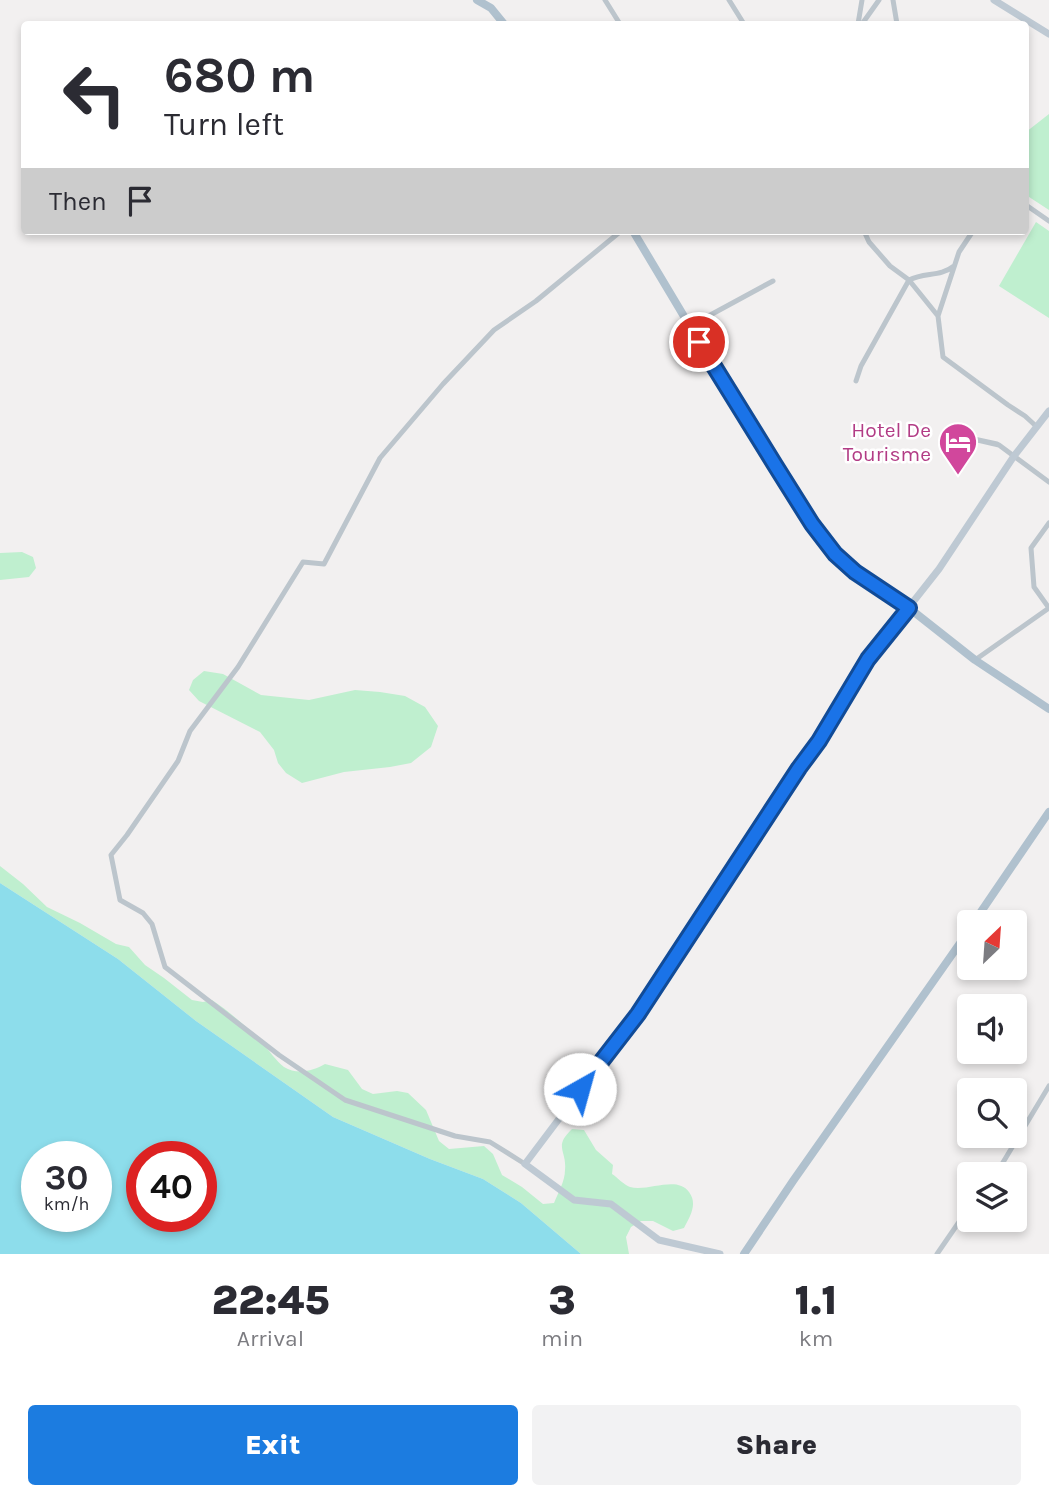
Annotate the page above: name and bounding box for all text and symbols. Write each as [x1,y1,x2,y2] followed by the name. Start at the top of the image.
[164,47,315,104] text: 680 m
[49,49,140,140] icon: left
[164,106,284,143] text: Turn left
[121,182,159,220] icon: arrive
[49,186,107,217] text: Then
[669,312,729,372] pin
[680,323,718,361] icon: arrive
[843,418,931,466] place label: Hotel De Tourisme
[937,421,979,476] hotel icon: Hotel De Tourisme
[957,910,1027,980] north arrow
[957,910,1027,1232] map controls
[957,994,1027,1064] button: sound
[543,1052,617,1126] position arrow
[957,1078,1027,1148] button: search
[126,1141,217,1232] speed limit sign: 40
[45,1157,88,1198] text: 30
[957,1162,1027,1232] button: layers
[44,1193,89,1215] text: km/h
[211,1275,329,1325] text: 22:45
[548,1275,576,1325] text: 3
[795,1275,838,1325] text: 1.1
[237,1325,304,1352] text: Arrival
[541,1325,583,1352] text: min
[799,1325,833,1352] text: km
[28,1405,518,1485] button: Exit
[532,1405,1021,1485] button: Share

